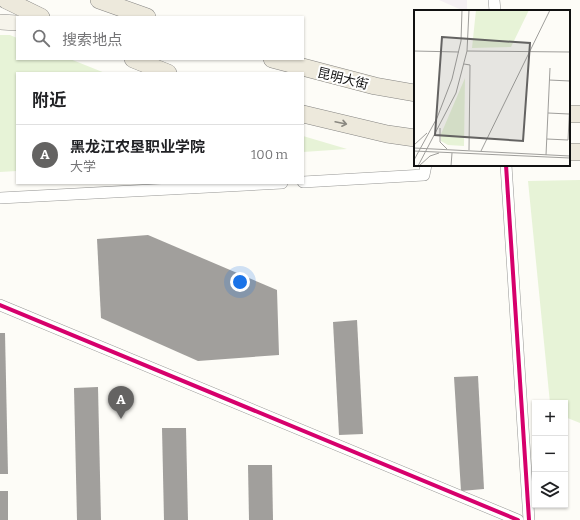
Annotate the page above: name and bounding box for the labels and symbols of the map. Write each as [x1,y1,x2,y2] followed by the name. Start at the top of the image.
[414,10,570,166] inset map
[316,65,370,92] street label: 昆明大街
[334,120,347,128] one-way arrow
[230,272,250,292] your location
[108,386,134,419] pin: A

